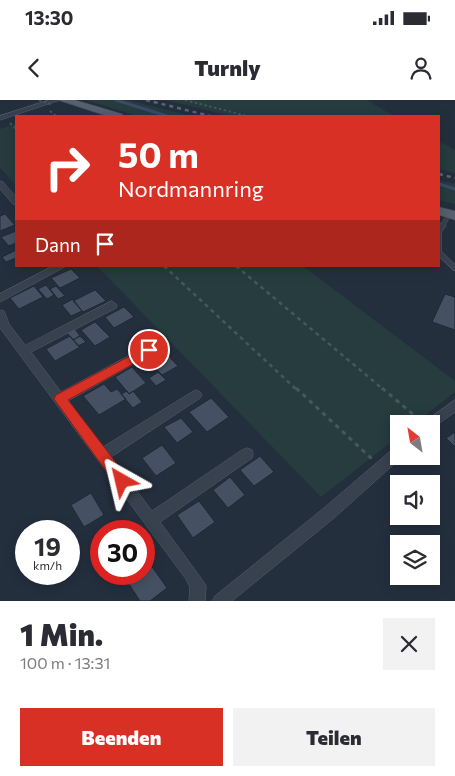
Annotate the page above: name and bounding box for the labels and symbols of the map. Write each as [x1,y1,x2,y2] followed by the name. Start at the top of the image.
[128,329,170,371] pin
[390,415,440,465] north arrow
[95,454,147,506] position arrow
[90,520,155,585] speed limit sign: 30

